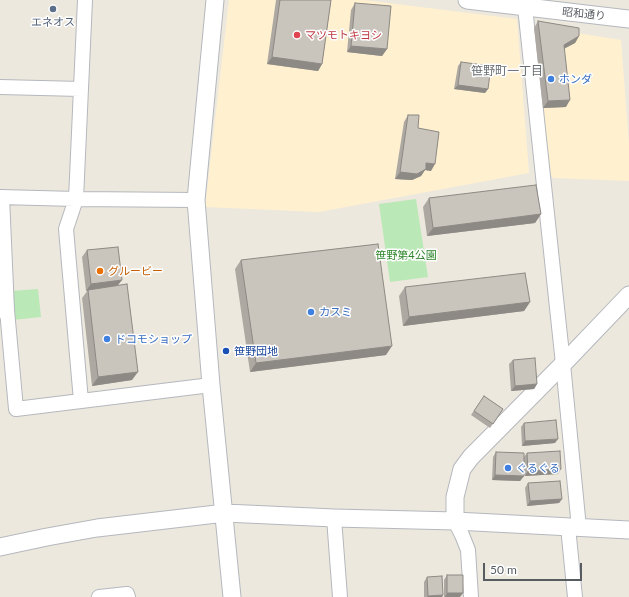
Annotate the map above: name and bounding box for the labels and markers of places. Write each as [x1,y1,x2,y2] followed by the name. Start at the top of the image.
[48,4,58,14] marker: エネオス
[31,15,75,29] place label: エネオス
[305,28,382,42] place label: マツモトキヨシ
[292,30,302,40] marker: マツモトキヨシ
[559,72,592,86] place label: ホンダ
[546,74,556,84] marker: ホンダ
[108,264,163,278] place label: グルービー
[95,266,105,276] marker: グルービー
[319,305,352,319] place label: カスミ
[306,307,316,317] marker: カスミ
[115,332,192,346] place label: ドコモショップ
[102,334,112,344] marker: ドコモショップ
[234,344,278,358] place label: 笹野団地
[221,346,231,356] marker: 笹野団地
[516,461,560,475] place label: ぐるぐる
[503,463,513,473] marker: ぐるぐる

